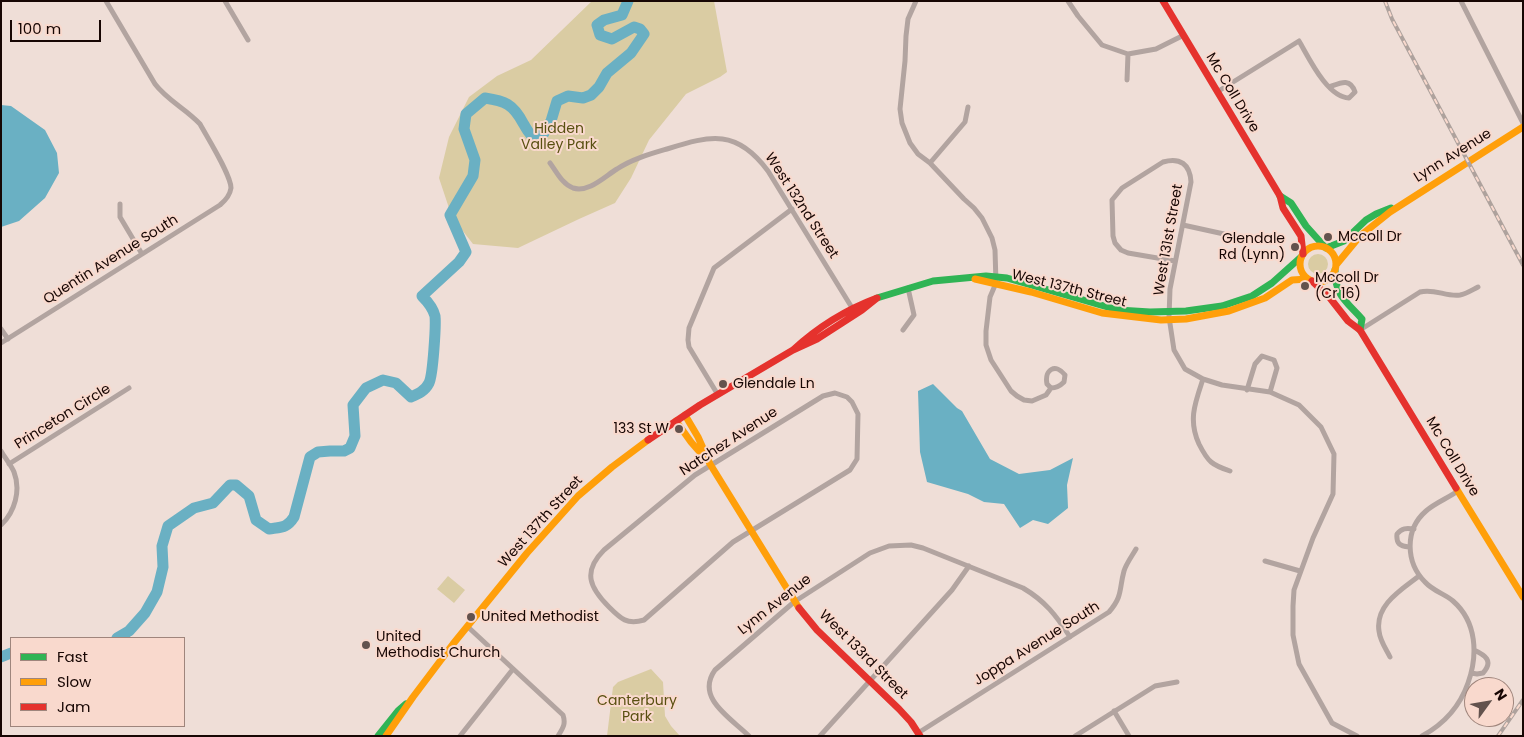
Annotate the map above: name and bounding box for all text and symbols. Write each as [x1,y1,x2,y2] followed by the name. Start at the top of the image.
[12,10,104,42] scale bar
[18,18,61,39] text: 100 m
[1202,50,1262,136] street label: Mc Coll Drive
[521,121,597,154] park label: Hidden Valley Park
[1411,126,1495,186] street label: Lynn Avenue
[761,150,841,262] street label: West 132nd Street
[1151,183,1187,297] street label: West 131st Street
[41,212,181,308] street label: Quentin Avenue South
[1338,229,1402,245] place label: Mccoll Dr
[1219,231,1285,264] place label: Glendale Rd (Lynn)
[1322,231,1334,243] marker: Mccoll Dr
[1289,241,1301,253] marker: Glendale Rd (Lynn)
[1010,267,1128,311] street label: West 137th Street
[1315,270,1379,302] place label: Mccoll Dr (Cr 16)
[1299,280,1311,292] marker: Mccoll Dr (Cr 16)
[733,376,815,392] place label: Glendale Ln
[717,378,729,390] marker: Glendale Ln
[12,381,114,453] street label: Princeton Circle
[677,404,781,480] street label: Natchez Avenue
[1422,414,1482,500] street label: Mc Coll Drive
[614,421,669,437] place label: 133 St W
[673,423,685,435] marker: 133 St W
[495,473,587,571] street label: West 137th Street
[735,571,815,639] street label: Lynn Avenue
[971,598,1103,690] street label: Joppa Avenue South
[815,607,911,703] street label: West 133rd Street
[481,609,599,625] place label: United Methodist
[465,611,477,623] marker: United Methodist
[376,629,500,662] place label: United Methodist Church
[10,637,185,727] legend
[360,639,372,651] marker: United Methodist Church
[57,646,88,667] text: Fast
[57,671,91,692] text: Slow
[1464,677,1514,727] north arrow
[1490,685,1512,704] text: N
[597,693,677,726] park label: Canterbury Park
[57,696,91,717] text: Jam

